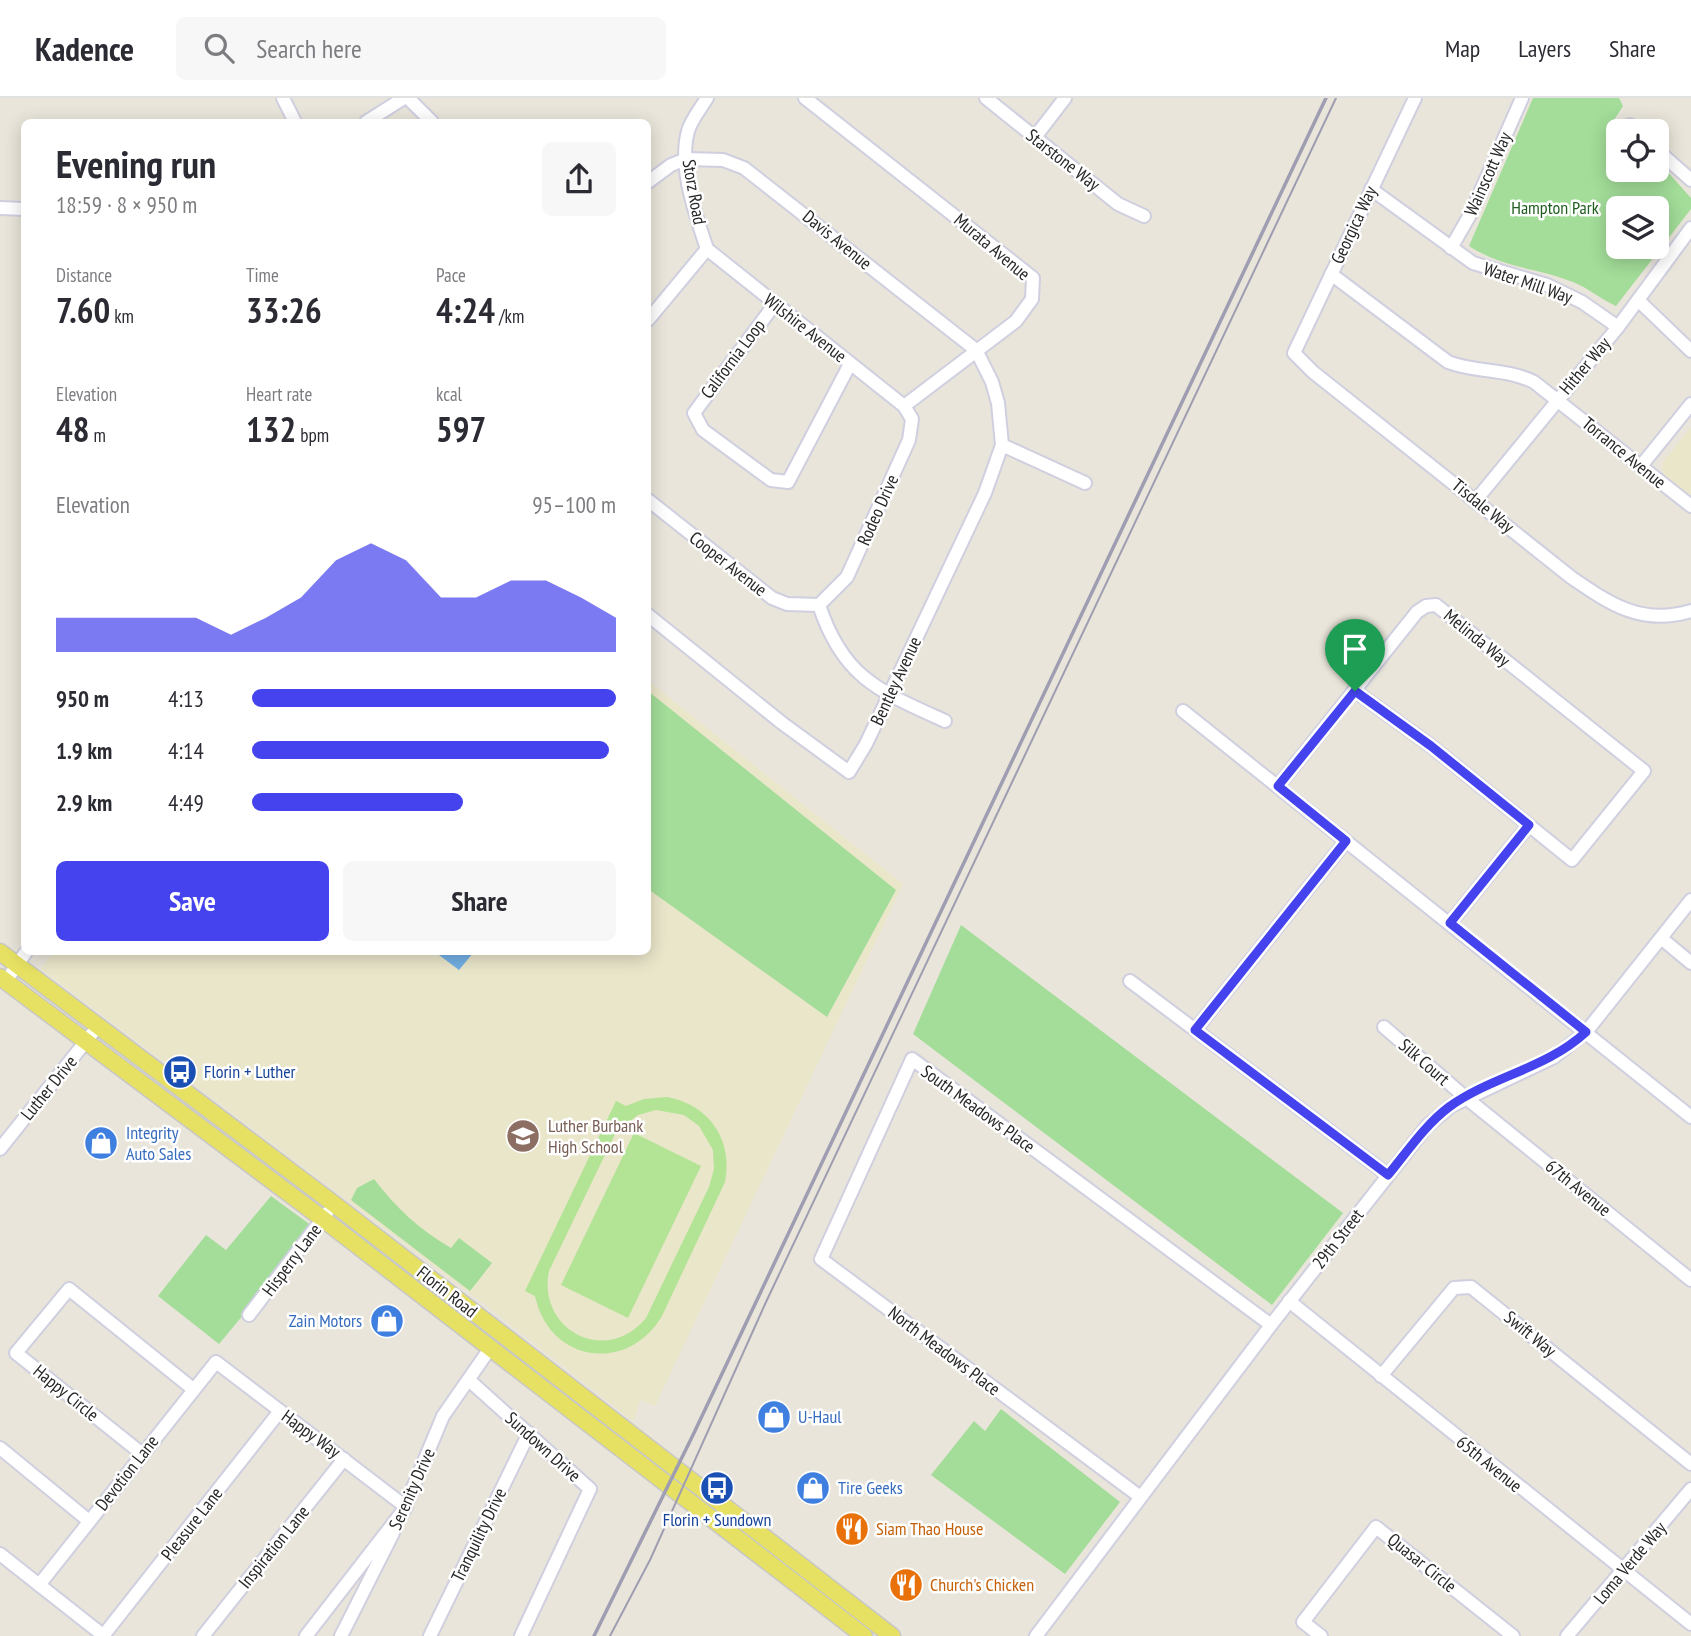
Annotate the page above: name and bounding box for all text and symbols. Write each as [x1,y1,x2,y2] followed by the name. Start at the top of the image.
[176,17,666,80] search box
[35,27,134,70] text: Kadence
[200,29,238,67] icon: search
[256,32,362,65] text: Search here
[1445,33,1480,64] text: Map
[1518,33,1571,64] text: Layers
[1609,33,1656,64] text: Share
[1606,119,1669,259] map controls
[1606,119,1669,182] button: locate
[1022,124,1105,196] street label: Starstone Way
[1459,128,1516,219] street label: Wainscott Way
[56,139,216,188] text: Evening run
[542,142,616,216] button: share
[677,158,712,226] street label: Storz Road
[1326,182,1382,267] street label: Georgica Way
[56,190,197,219] text: 18:59 · 8 × 950 m
[1511,196,1599,219] park label: Hampton Park
[1606,196,1669,259] button: layers
[798,205,877,275] street label: Davis Avenue
[950,208,1035,285] street label: Murata Avenue
[1481,257,1576,309] street label: Water Mill Way
[56,263,112,287] text: Distance
[246,263,279,287] text: Time
[436,263,466,287] text: Pace
[56,287,110,333] text: 7.60
[246,287,322,333] text: 33:26
[436,287,495,333] text: 4:24
[759,288,852,367] street label: Wilshire Avenue
[110,304,134,328] text: km
[495,304,524,328] text: /km
[695,314,770,403] street label: California Loop
[1554,332,1615,399] street label: Hither Way
[56,382,117,406] text: Elevation
[246,382,312,406] text: Heart rate
[436,382,462,406] text: kcal
[56,406,89,452] text: 48
[246,406,296,452] text: 132
[436,406,486,452] text: 597
[1578,412,1671,493] street label: Torrance Avenue
[89,423,106,447] text: m
[296,423,329,447] text: bpm
[852,471,903,549] street label: Rodeo Drive
[1447,474,1519,538] street label: Tisdale Way
[56,490,130,519] text: Elevation
[532,490,616,519] text: 95–100 m
[685,526,772,601] street label: Cooper Avenue
[1439,604,1515,672] street label: Melinda Way
[1325,619,1385,691] pin
[1336,630,1374,668] icon: arrive
[865,633,926,729] street label: Bentley Avenue
[56,684,109,713] text: 950 m
[168,684,204,713] text: 4:13
[56,736,112,765] text: 1.9 km
[168,736,204,765] text: 4:14
[56,788,112,817] text: 2.9 km
[168,788,204,817] text: 4:49
[56,861,329,941] button: Save
[343,861,616,941] button: Share
[1394,1033,1454,1090] street label: Silk Court
[16,1051,82,1125] street label: Luther Drive
[161,1053,199,1091] bus stop icon: Florin + Luther
[204,1060,296,1083] place label: Florin + Luther
[917,1060,1040,1158] street label: South Meadows Place
[548,1114,643,1158] place label: Luther Burbank High School
[504,1117,542,1155] school or university icon: Luther Burbank High School
[126,1121,191,1165] place label: Integrity Auto Sales
[82,1124,120,1162] shop icon: Integrity Auto Sales
[1541,1154,1616,1221] street label: 67th Avenue
[1307,1204,1368,1273] street label: 29th Street
[257,1219,326,1300] street label: Hisperry Lane
[412,1261,482,1322] street label: Florin Road
[884,1301,1005,1400] street label: North Meadows Place
[368,1302,406,1340] shop icon: Zain Motors
[1500,1306,1561,1362] street label: Swift Way
[289,1309,362,1332] place label: Zain Motors
[29,1359,104,1426] street label: Happy Circle
[755,1398,793,1436] shop icon: U-Haul
[277,1404,346,1463] street label: Happy Way
[798,1405,842,1428] place label: U-Haul
[501,1407,586,1487] street label: Sundown Drive
[90,1430,163,1515] street label: Devotion Lane
[1452,1430,1527,1497] street label: 65th Avenue
[383,1444,440,1533] street label: Serenity Drive
[698,1469,736,1507] bus stop icon: Florin + Sundown
[794,1469,832,1507] shop icon: Tire Geeks
[838,1476,903,1499] place label: Tire Geeks
[156,1482,227,1565] street label: Pleasure Lane
[446,1484,511,1586] street label: Tranquility Drive
[233,1501,314,1593] street label: Inspiration Lane
[663,1508,771,1531] place label: Florin + Sundown
[833,1510,871,1548] restaurant icon: Siam Thao House
[876,1517,983,1540] place label: Siam Thao House
[1588,1517,1671,1609] street label: Loma Verde Way
[1383,1528,1461,1597] street label: Quasar Circle
[887,1566,925,1604] restaurant icon: Church's Chicken
[930,1573,1034,1596] place label: Church's Chicken

